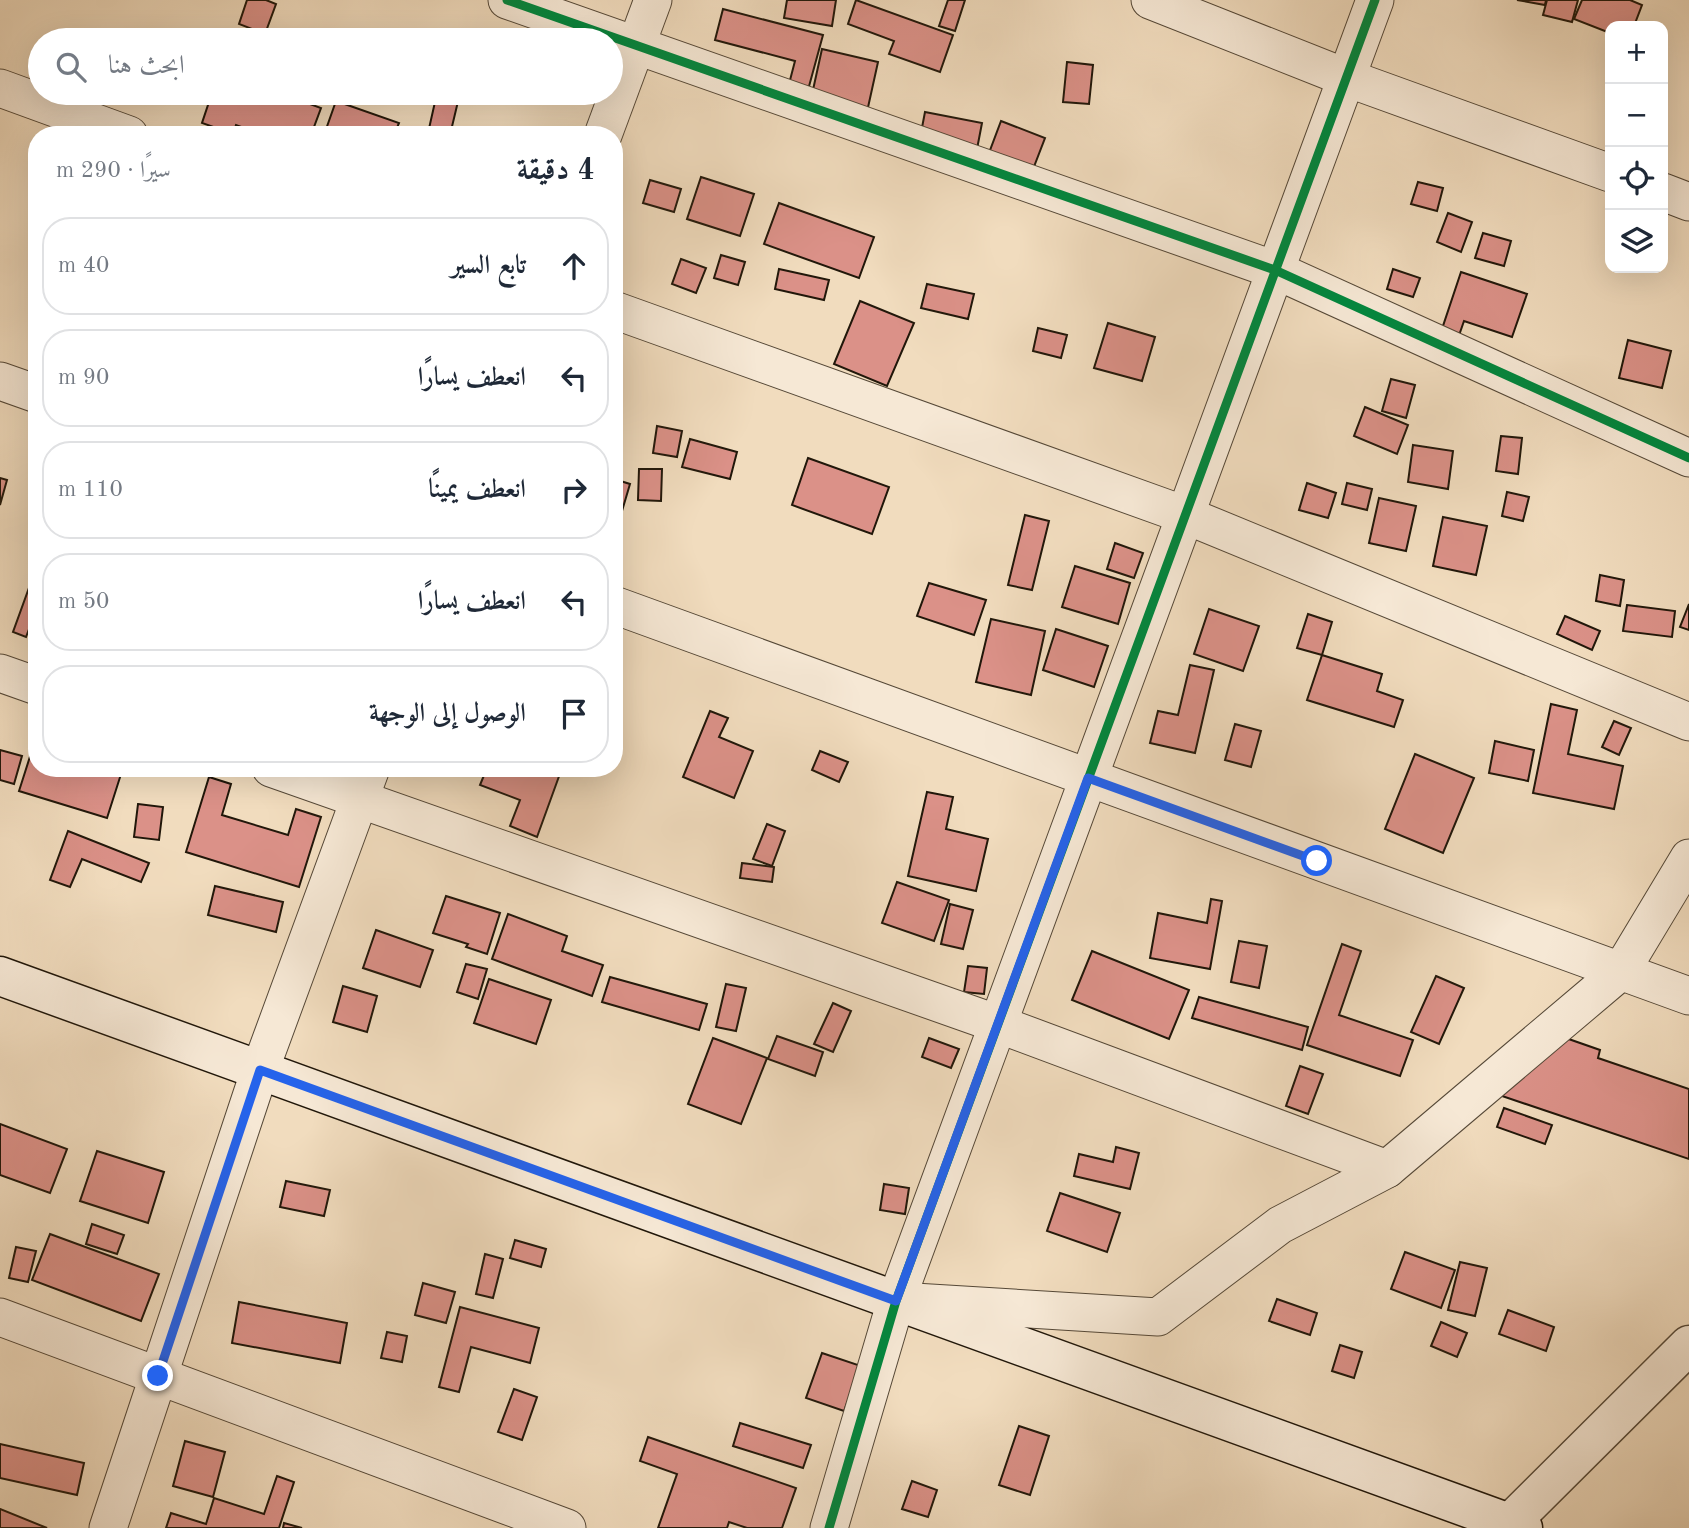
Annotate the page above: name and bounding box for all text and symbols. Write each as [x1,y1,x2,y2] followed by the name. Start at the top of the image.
[1605,21,1668,273] map controls
[1605,21,1668,84] button: +
[28,28,623,105] search box
[52,48,90,86] icon: search
[108,53,185,79] text: ابحث هنا
[1605,84,1668,147] button: −
[1605,147,1668,210] button: locate
[517,156,595,186] text: 4 دقيقة
[56,159,171,182] text: سيرًا · 290 m
[1605,210,1668,273] button: layers
[555,247,593,285] icon: ahead
[451,253,526,279] text: تابع السير
[58,254,109,277] text: 40 m
[555,359,593,397] icon: left
[418,365,526,391] text: انعطف يسارًا
[58,366,109,389] text: 90 m
[555,471,593,509] icon: right
[428,477,526,503] text: انعطف يمينًا
[58,478,123,501] text: 110 m
[555,583,593,621] icon: left
[418,589,526,615] text: انعطف يسارًا
[58,590,109,613] text: 50 m
[555,695,593,733] icon: arrive
[369,701,526,727] text: الوصول إلى الوجهة
[1301,845,1332,876] route start
[142,1360,173,1391] route end

